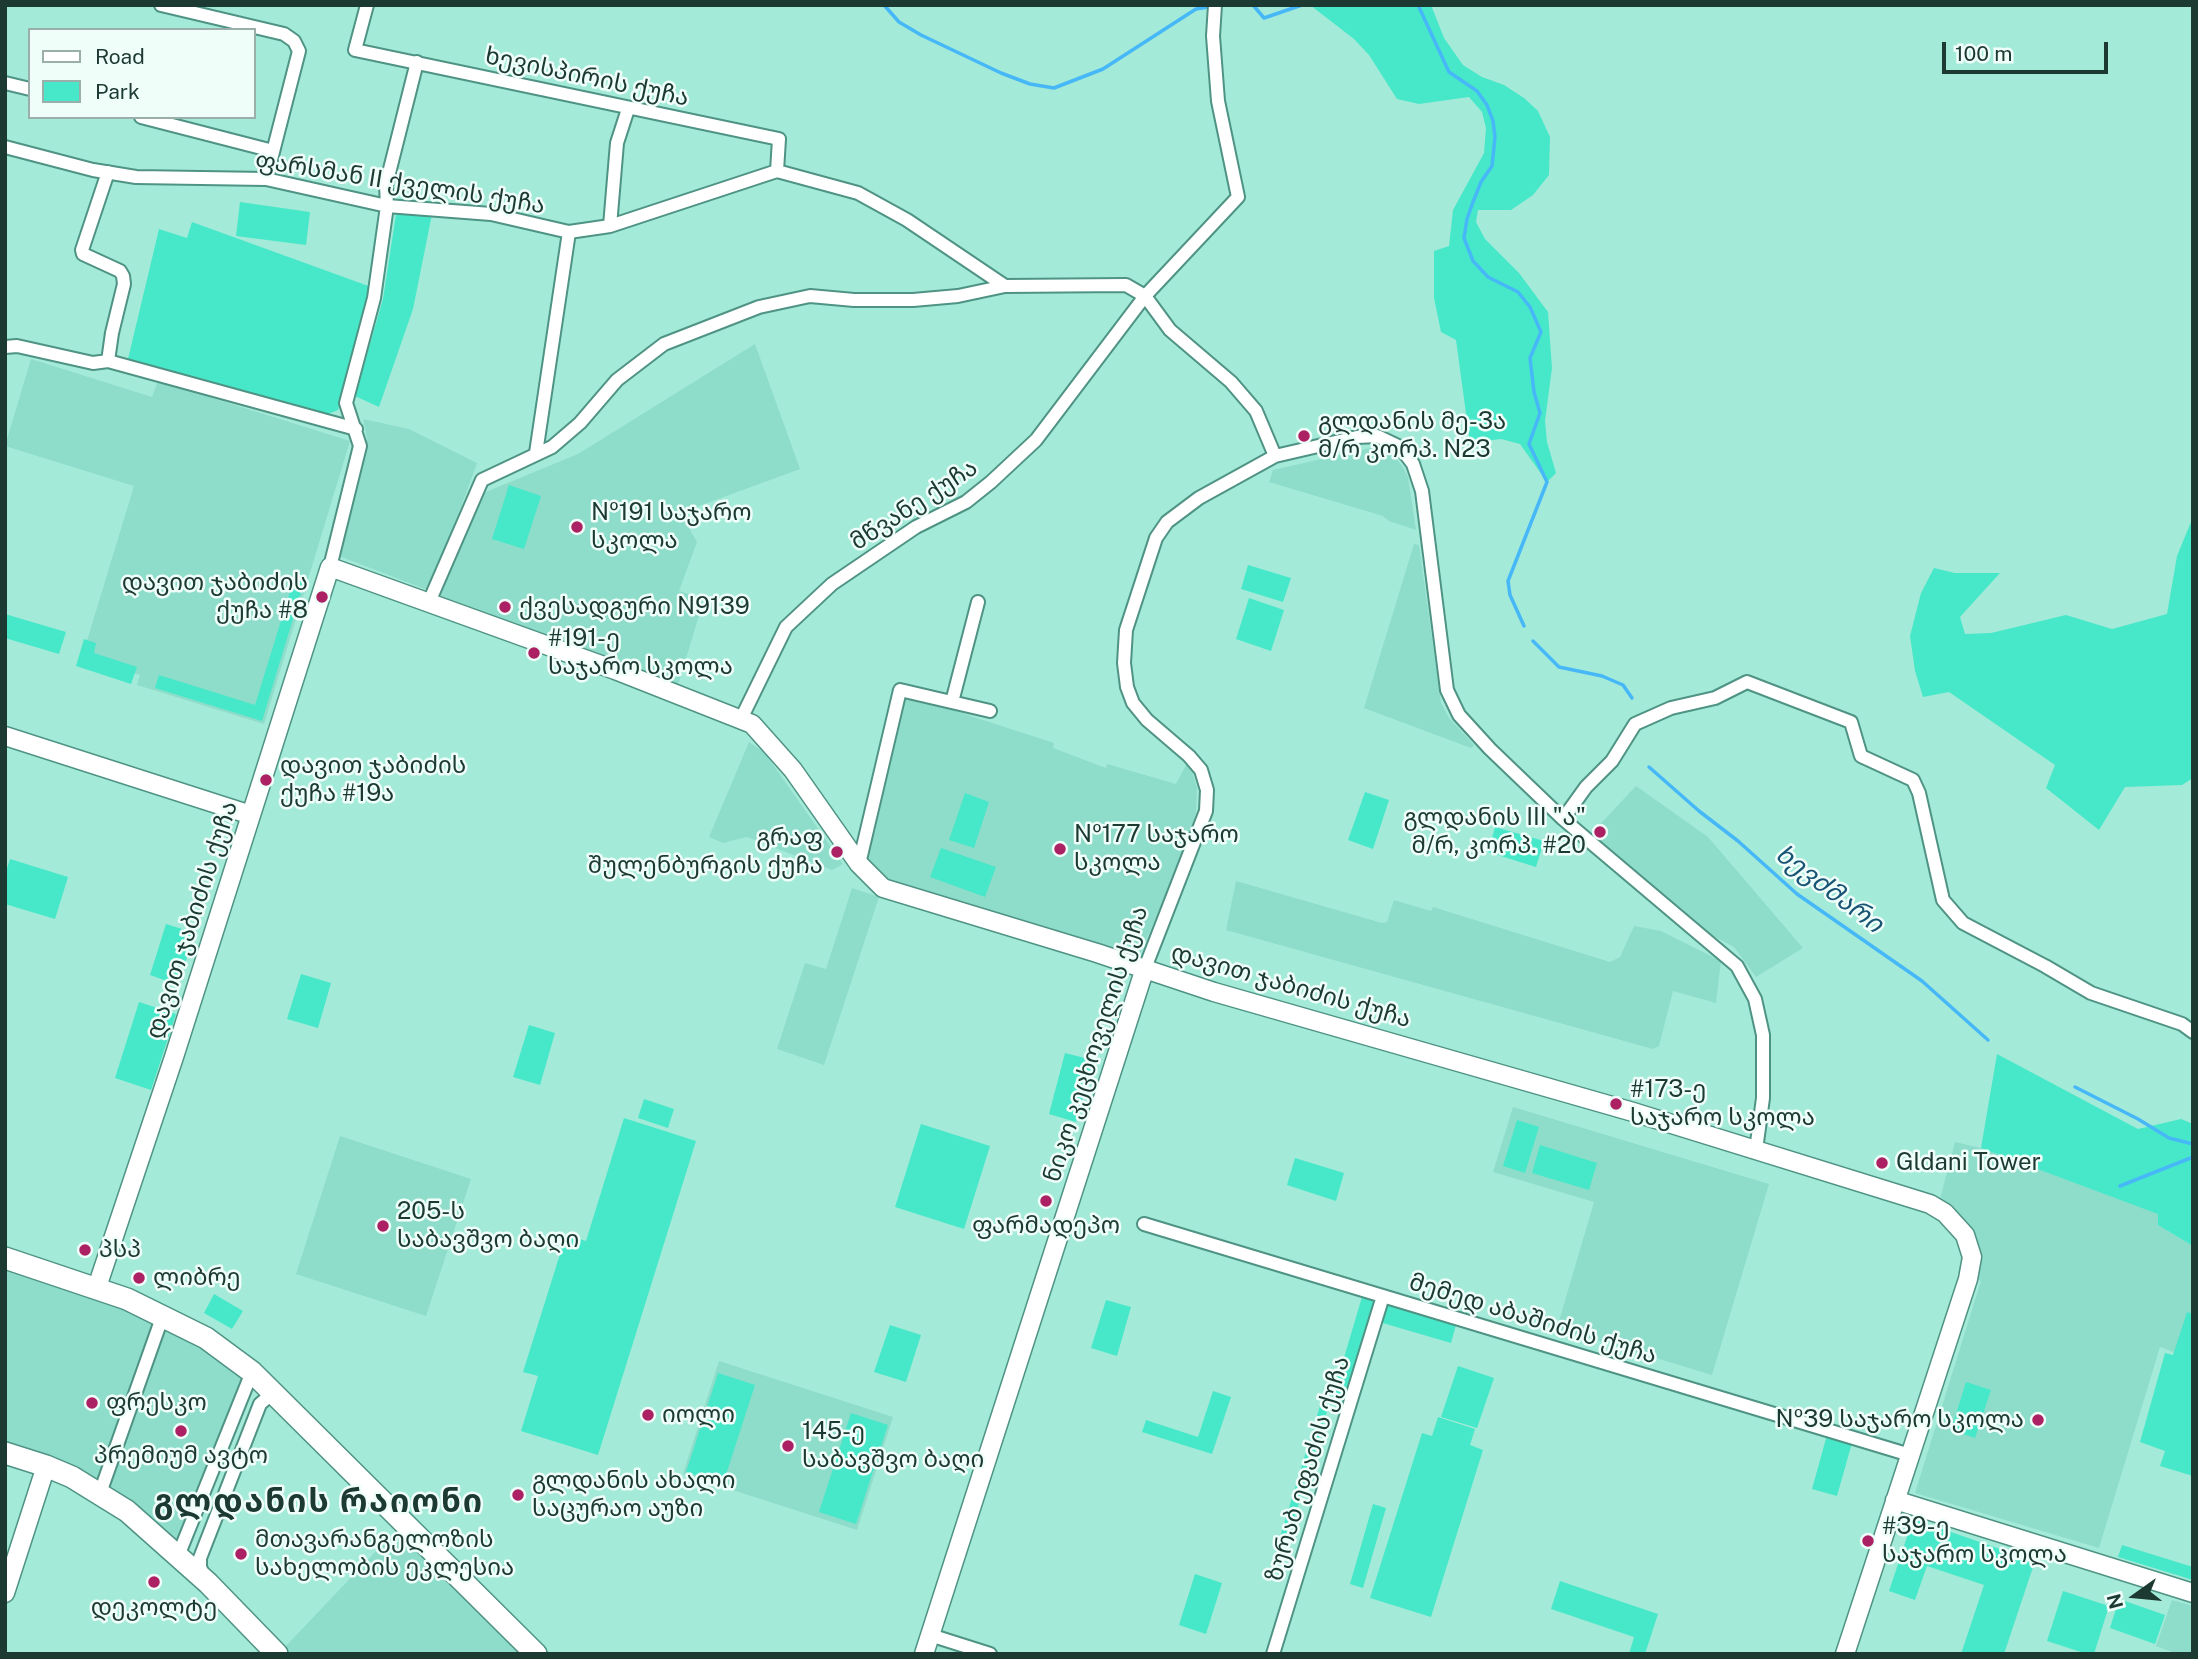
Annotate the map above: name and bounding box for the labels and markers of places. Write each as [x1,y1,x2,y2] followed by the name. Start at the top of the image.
[1318,408,1506,464] place label: გლდანის მე-3ა მ/რ კორპ. N23
[1296,428,1312,444] marker: გლდანის მე-3ა მ/რ კორპ. N23
[591,499,751,555] place label: №191 საჯარო სკოლა
[569,519,585,535] marker: №191 საჯარო სკოლა
[122,569,308,625] place label: დავით ჯაბიძის ქუჩა #8
[314,589,330,605] marker: დავით ჯაბიძის ქუჩა #8
[519,593,750,621] place label: ქვესადგური N9139
[497,599,513,615] marker: ქვესადგური N9139
[548,625,733,681] place label: #191-ე საჯარო სკოლა
[526,645,542,661] marker: #191-ე საჯარო სკოლა
[280,752,466,808] place label: დავით ჯაბიძის ქუჩა #19ა
[258,772,274,788] marker: დავით ჯაბიძის ქუჩა #19ა
[1404,804,1586,860] place label: გლდანის III "ა" მ/რ, კორპ. #20
[1074,821,1239,877] place label: №177 საჯარო სკოლა
[588,824,823,880] place label: გრაფ შულენბურგის ქუჩა
[1592,824,1608,840] marker: გლდანის III "ა" მ/რ, კორპ. #20
[1052,841,1068,857] marker: №177 საჯარო სკოლა
[829,844,845,860] marker: გრაფ შულენბურგის ქუჩა
[1630,1076,1815,1132] place label: #173-ე საჯარო სკოლა
[1608,1096,1624,1112] marker: #173-ე საჯარო სკოლა
[1896,1149,2041,1177] place label: Gldani Tower
[1874,1155,1890,1171] marker: Gldani Tower
[1038,1193,1054,1209] marker: ფარმადეპო
[397,1198,579,1254] place label: 205-ს საბავშვო ბაღი
[972,1212,1120,1240] place label: ფარმადეპო
[375,1218,391,1234] marker: 205-ს საბავშვო ბაღი
[99,1236,141,1264] place label: პსპ
[77,1242,93,1258] marker: პსპ
[153,1264,241,1292] place label: ლიბრე
[131,1270,147,1286] marker: ლიბრე
[106,1389,207,1417] place label: ფრესკო
[84,1395,100,1411] marker: ფრესკო
[662,1401,735,1429] place label: იოლი
[1776,1406,2024,1434] place label: №39 საჯარო სკოლა
[640,1407,656,1423] marker: იოლი
[2030,1412,2046,1428] marker: №39 საჯარო სკოლა
[802,1418,984,1474] place label: 145-ე საბავშვო ბაღი
[173,1423,189,1439] marker: პრემიუმ ავტო
[780,1438,796,1454] marker: 145-ე საბავშვო ბაღი
[94,1442,268,1470] place label: პრემიუმ ავტო
[532,1467,735,1523] place label: გლდანის ახალი საცურაო აუზი
[510,1487,526,1503] marker: გლდანის ახალი საცურაო აუზი
[1882,1513,2067,1569] place label: #39-ე საჯარო სკოლა
[255,1526,514,1582] place label: მთავარანგელოზის სახელობის ეკლესია
[1860,1533,1876,1549] marker: #39-ე საჯარო სკოლა
[233,1546,249,1562] marker: მთავარანგელოზის სახელობის ეკლესია
[146,1574,162,1590] marker: დეკოლტე
[91,1594,217,1622] place label: დეკოლტე

